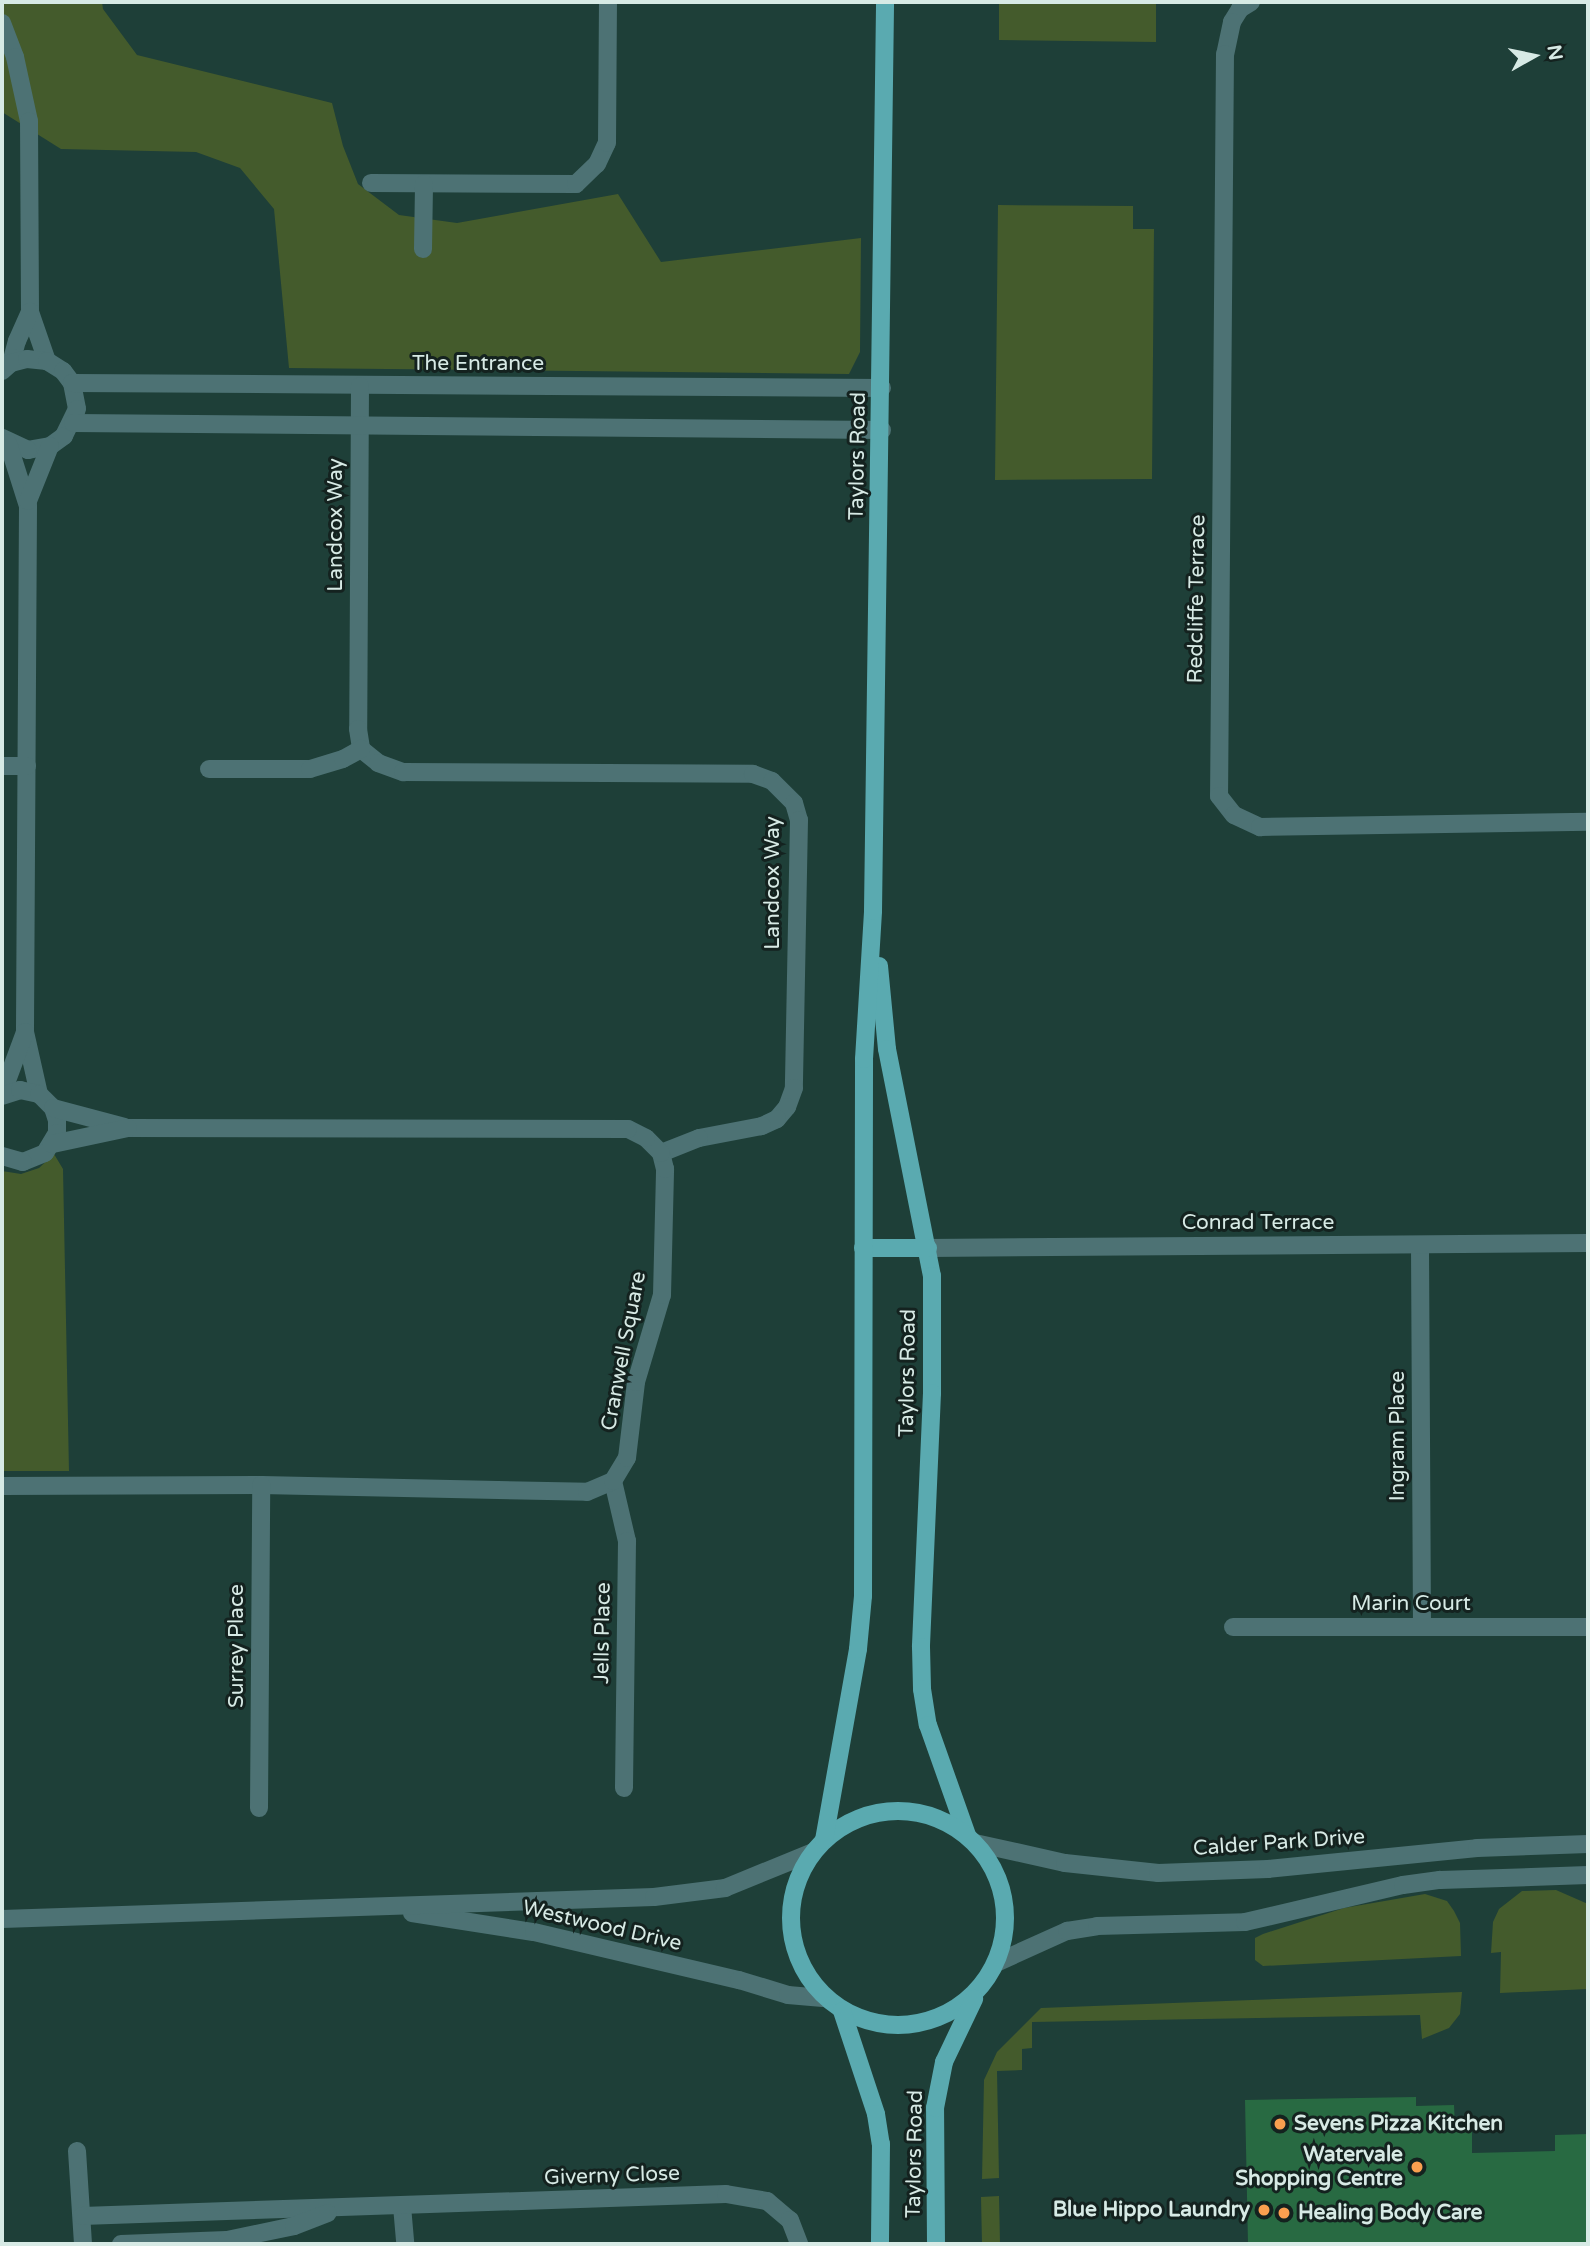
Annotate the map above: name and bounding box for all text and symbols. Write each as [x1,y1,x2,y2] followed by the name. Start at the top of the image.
[1499,21,1569,91] north arrow
[1543,43,1567,62] text: N
[412,351,544,377] street label: The Entrance
[844,392,872,520] street label: Taylors Road
[323,458,349,592] street label: Landcox Way
[1183,514,1211,684] street label: Redcliffe Terrace
[760,816,786,950] street label: Landcox Way
[1182,1210,1334,1236] street label: Conrad Terrace
[596,1269,652,1433] street label: Cranwell Square
[894,1309,922,1437] street label: Taylors Road
[1385,1371,1411,1501] street label: Ingram Place
[590,1582,616,1684] street label: Jells Place
[224,1584,250,1708] street label: Surrey Place
[1351,1591,1471,1617] street label: Marin Court
[1192,1824,1366,1862] street label: Calder Park Drive
[520,1895,684,1957] street label: Westwood Drive
[901,2090,929,2218] street label: Taylors Road
[1294,2111,1503,2137] place label: Sevens Pizza Kitchen
[1272,2116,1288,2132] marker: Sevens Pizza Kitchen
[1235,2142,1403,2192] place label: Watervale Shopping Centre
[1409,2159,1425,2175] marker: Watervale Shopping Centre
[544,2161,680,2191] street label: Giverny Close
[1053,2197,1250,2223] place label: Blue Hippo Laundry
[1298,2200,1482,2226] place label: Healing Body Care
[1256,2202,1272,2218] marker: Blue Hippo Laundry
[1276,2205,1292,2221] marker: Healing Body Care

